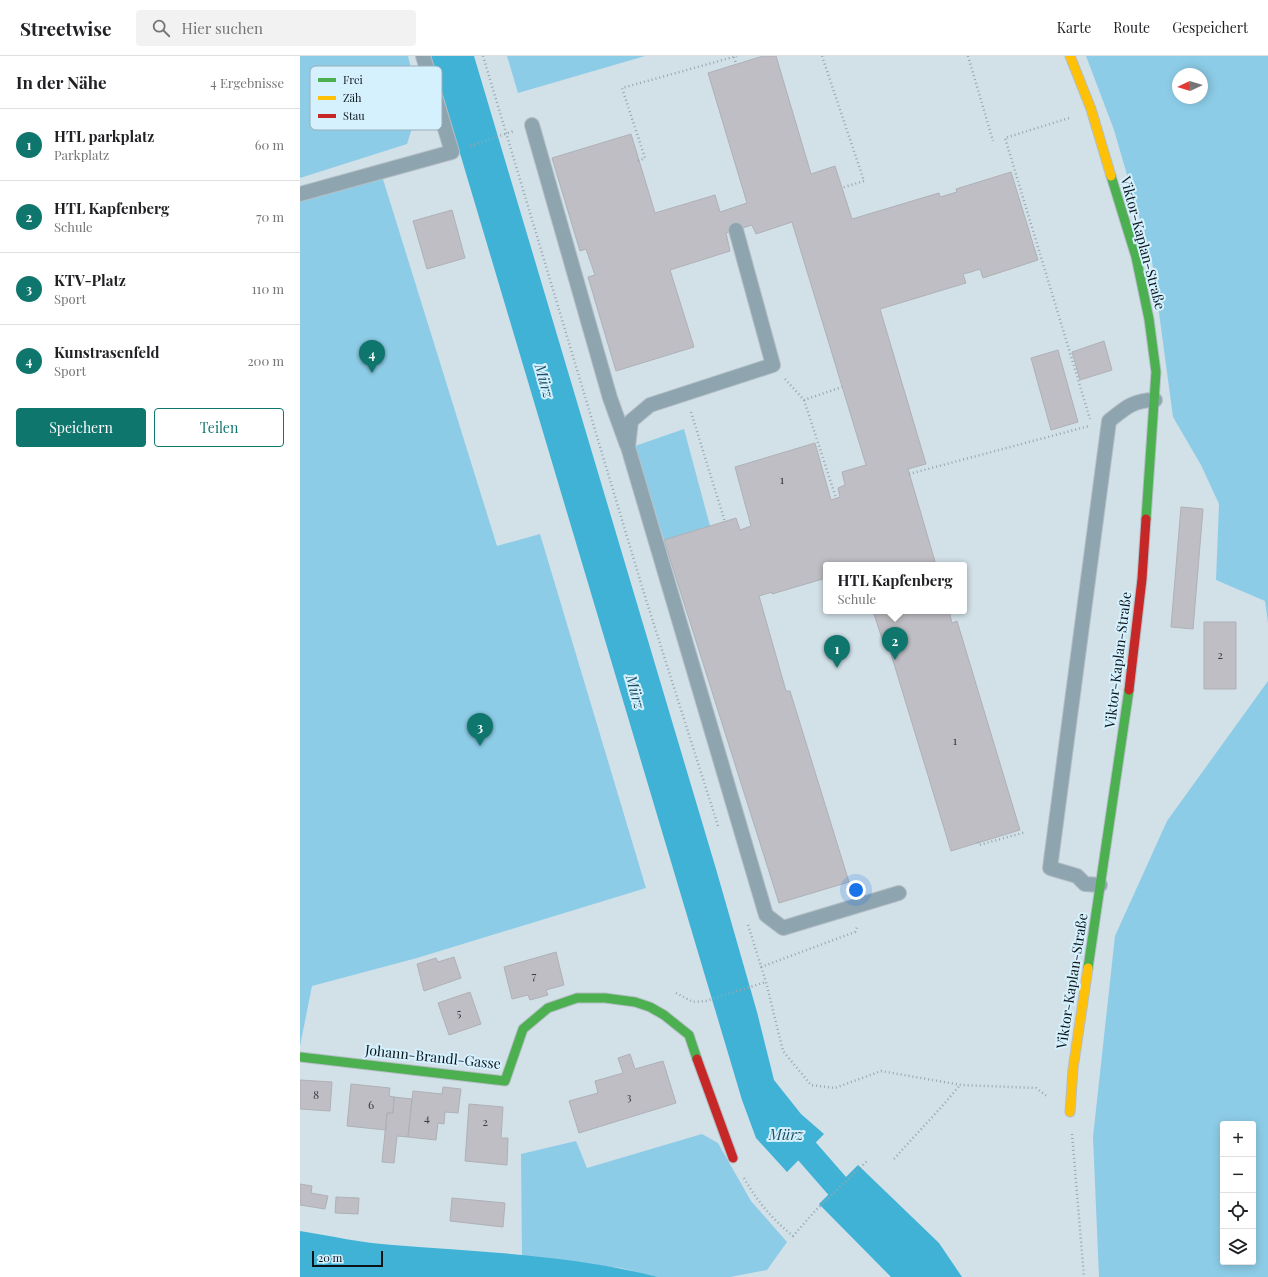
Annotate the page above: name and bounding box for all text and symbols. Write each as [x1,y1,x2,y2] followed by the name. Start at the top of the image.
[136,10,416,46] search box
[20,15,112,41] text: Streetwise
[150,17,172,39] icon: search
[182,18,263,38] text: Hier suchen
[1057,18,1091,37] text: Karte
[1113,18,1150,37] text: Route
[1172,18,1248,37] text: Gespeichert
[310,66,442,130] legend
[1172,68,1208,104] north arrow
[16,71,107,93] text: In der Nähe
[343,72,363,87] text: Frei
[210,74,284,91] text: 4 Ergebnisse
[343,90,362,105] text: Zäh
[343,108,365,123] text: Stau
[54,126,154,146] text: HTL parkplatz
[27,136,31,153] text: 1
[255,136,284,153] text: 60 m
[54,146,109,163] text: Parkplatz
[1116,173,1170,312] street label: Viktor-Kaplan-Straße
[54,198,169,218] text: HTL Kapfenberg
[26,208,32,225] text: 2
[256,208,284,225] text: 70 m
[54,218,93,235] text: Schule
[54,270,126,290] text: KTV-Platz
[26,280,32,297] text: 3
[252,280,284,297] text: 110 m
[54,290,86,307] text: Sport
[359,340,385,373] pin: 4
[54,342,160,362] text: Kunstrasenfeld
[26,352,32,369] text: 4
[247,352,284,369] text: 200 m
[530,360,560,401] water label: Mürz
[54,362,86,379] text: Sport
[16,408,146,447] button: Speichern
[154,408,284,447] button: Teilen
[780,471,785,487] house number: 1
[823,562,967,614] popup
[837,570,953,590] text: HTL Kapfenberg
[837,590,876,607] text: Schule
[1100,591,1135,730] street label: Viktor-Kaplan-Straße
[882,627,908,660] pin: 2
[824,635,850,668] pin: 1
[1217,646,1223,662] house number: 2
[621,671,651,712] water label: Mürz
[467,713,493,746] pin: 3
[953,732,958,748] house number: 1
[846,880,866,900] your location
[1051,912,1092,1051] street label: Viktor-Kaplan-Straße
[532,967,537,983] house number: 7
[457,1004,462,1020] house number: 5
[363,1040,502,1073] street label: Johann-Brandl-Gasse
[313,1086,319,1102] house number: 8
[626,1088,632,1104] house number: 3
[368,1096,374,1112] house number: 6
[424,1109,430,1125] house number: 4
[482,1113,488,1129] house number: 2
[1220,1121,1256,1265] map controls
[1220,1121,1256,1157] button: +
[768,1124,805,1144] water label: Mürz
[1220,1157,1256,1193] button: −
[1220,1193,1256,1229] button: locate
[1220,1229,1256,1265] button: layers
[312,1249,383,1268] scale bar
[318,1250,342,1265] text: 20 m

